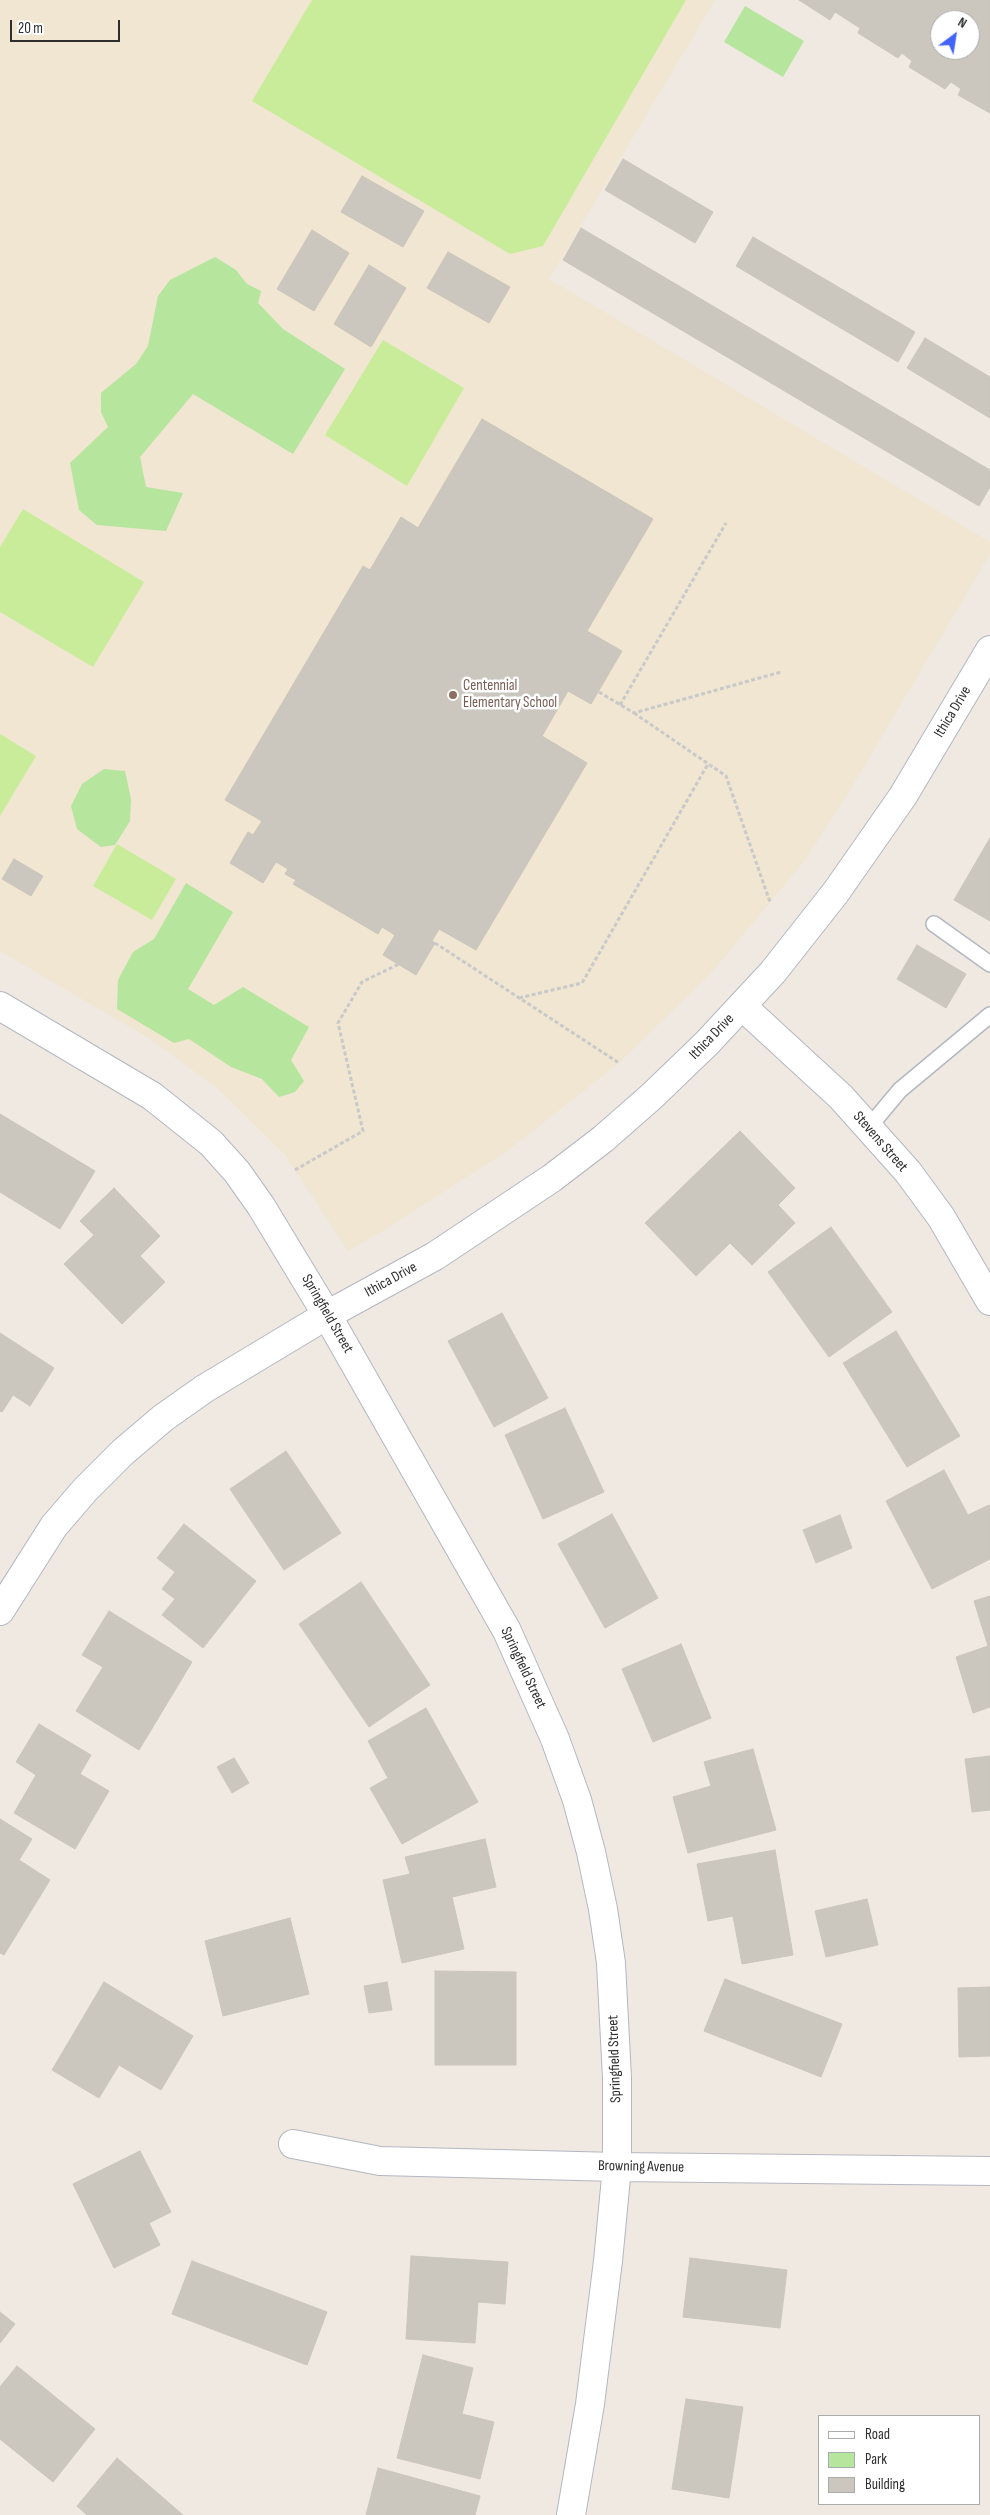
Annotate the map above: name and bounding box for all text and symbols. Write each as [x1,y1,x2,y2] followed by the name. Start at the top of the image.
[12,10,122,42] scale bar
[930,10,980,60] north arrow
[955,13,970,32] text: N
[18,19,43,38] text: 20 m
[463,677,557,712] place label: Centennial Elementary School
[931,683,975,741] street label: Ithica Drive
[447,689,459,701] marker: Centennial Elementary School
[686,1010,738,1064] street label: Ithica Drive
[849,1108,911,1176] street label: Stevens Street
[362,1258,420,1302] street label: Ithica Drive
[297,1271,357,1357] street label: Springfield Street
[496,1624,550,1712] street label: Springfield Street
[604,2015,626,2103] street label: Springfield Street
[598,2157,684,2177] street label: Browning Avenue
[818,2415,980,2505] legend
[865,2425,890,2444] text: Road
[865,2450,887,2469] text: Park
[865,2475,905,2494] text: Building

